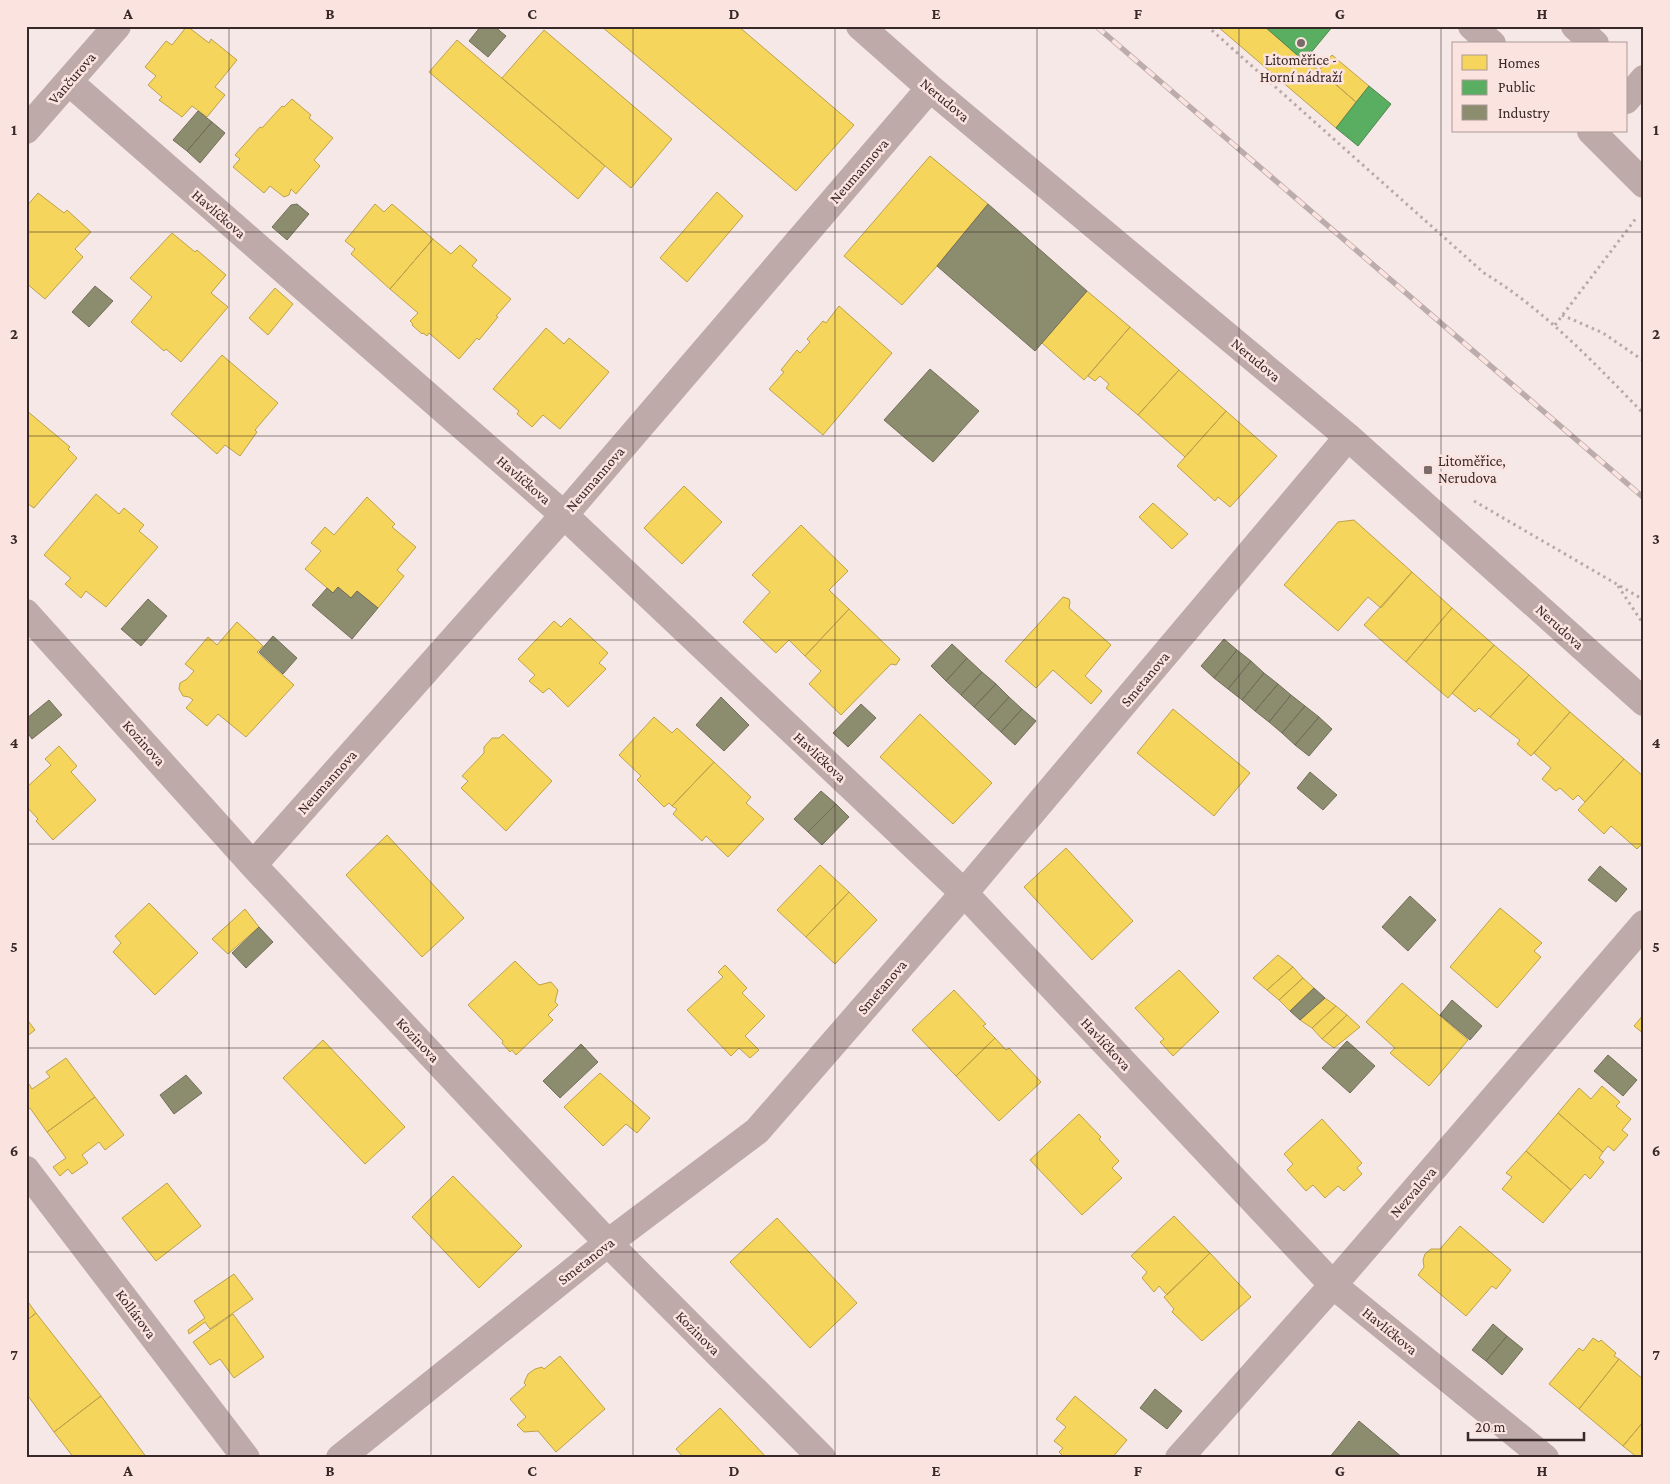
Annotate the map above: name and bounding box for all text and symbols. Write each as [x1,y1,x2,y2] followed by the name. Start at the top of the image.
[122,5,133,22] text: A
[325,5,335,22] text: B
[527,5,537,22] text: C
[728,5,740,22] text: D
[931,5,941,22] text: E
[1134,5,1143,22] text: F
[1335,5,1345,22] text: G
[1537,5,1548,22] text: H
[1295,37,1307,49] marker: Litoměřice - Horní nádraží
[1452,42,1628,132] legend
[45,49,99,107] street label: Vančurova
[1260,52,1343,85] place label: Litoměřice - Horní nádraží
[1498,55,1540,71] text: Homes
[917,75,973,125] street label: Nerudova
[1498,79,1536,95] text: Public
[1498,105,1550,122] text: Industry
[11,121,17,138] text: 1
[1653,121,1659,138] text: 1
[827,135,892,207] street label: Neumannova
[189,186,249,242] street label: Havlíčkova
[10,325,18,342] text: 2
[1652,325,1660,342] text: 2
[1228,335,1284,385] street label: Nerudova
[563,443,628,515] street label: Neumannova
[494,452,554,508] street label: Havlíčkova
[1438,453,1506,486] place label: Litoměřice, Nerudova
[1422,464,1434,476] marker: Litoměřice, Nerudova
[10,530,18,547] text: 3
[1652,530,1660,547] text: 3
[1533,601,1587,653] street label: Nerudova
[1117,648,1173,710] street label: Smetanova
[120,717,169,769] street label: Kozinova
[790,729,850,785] street label: Havlíčkova
[10,734,19,751] text: 4
[1652,734,1661,751] text: 4
[294,747,360,817] street label: Neumannova
[10,938,18,955] text: 5
[1652,938,1660,955] text: 5
[854,957,910,1017] street label: Smetanova
[393,1014,443,1066] street label: Kozinova
[1078,1014,1134,1074] street label: Havlíčkova
[10,1142,18,1159] text: 6
[1652,1142,1660,1159] text: 6
[1387,1164,1439,1220] street label: Nezvalova
[555,1234,617,1288] street label: Smetanova
[112,1286,160,1342] street label: Kollárova
[1359,1304,1421,1358] street label: Havlíčkova
[673,1308,723,1358] street label: Kozinova
[10,1346,18,1363] text: 7
[1652,1346,1660,1363] text: 7
[1468,1409,1584,1441] scale bar
[1475,1419,1506,1435] text: 20 m
[122,1462,133,1479] text: A
[325,1462,335,1479] text: B
[527,1462,537,1479] text: C
[728,1462,740,1479] text: D
[931,1462,941,1479] text: E
[1134,1462,1143,1479] text: F
[1335,1462,1345,1479] text: G
[1537,1462,1548,1479] text: H

